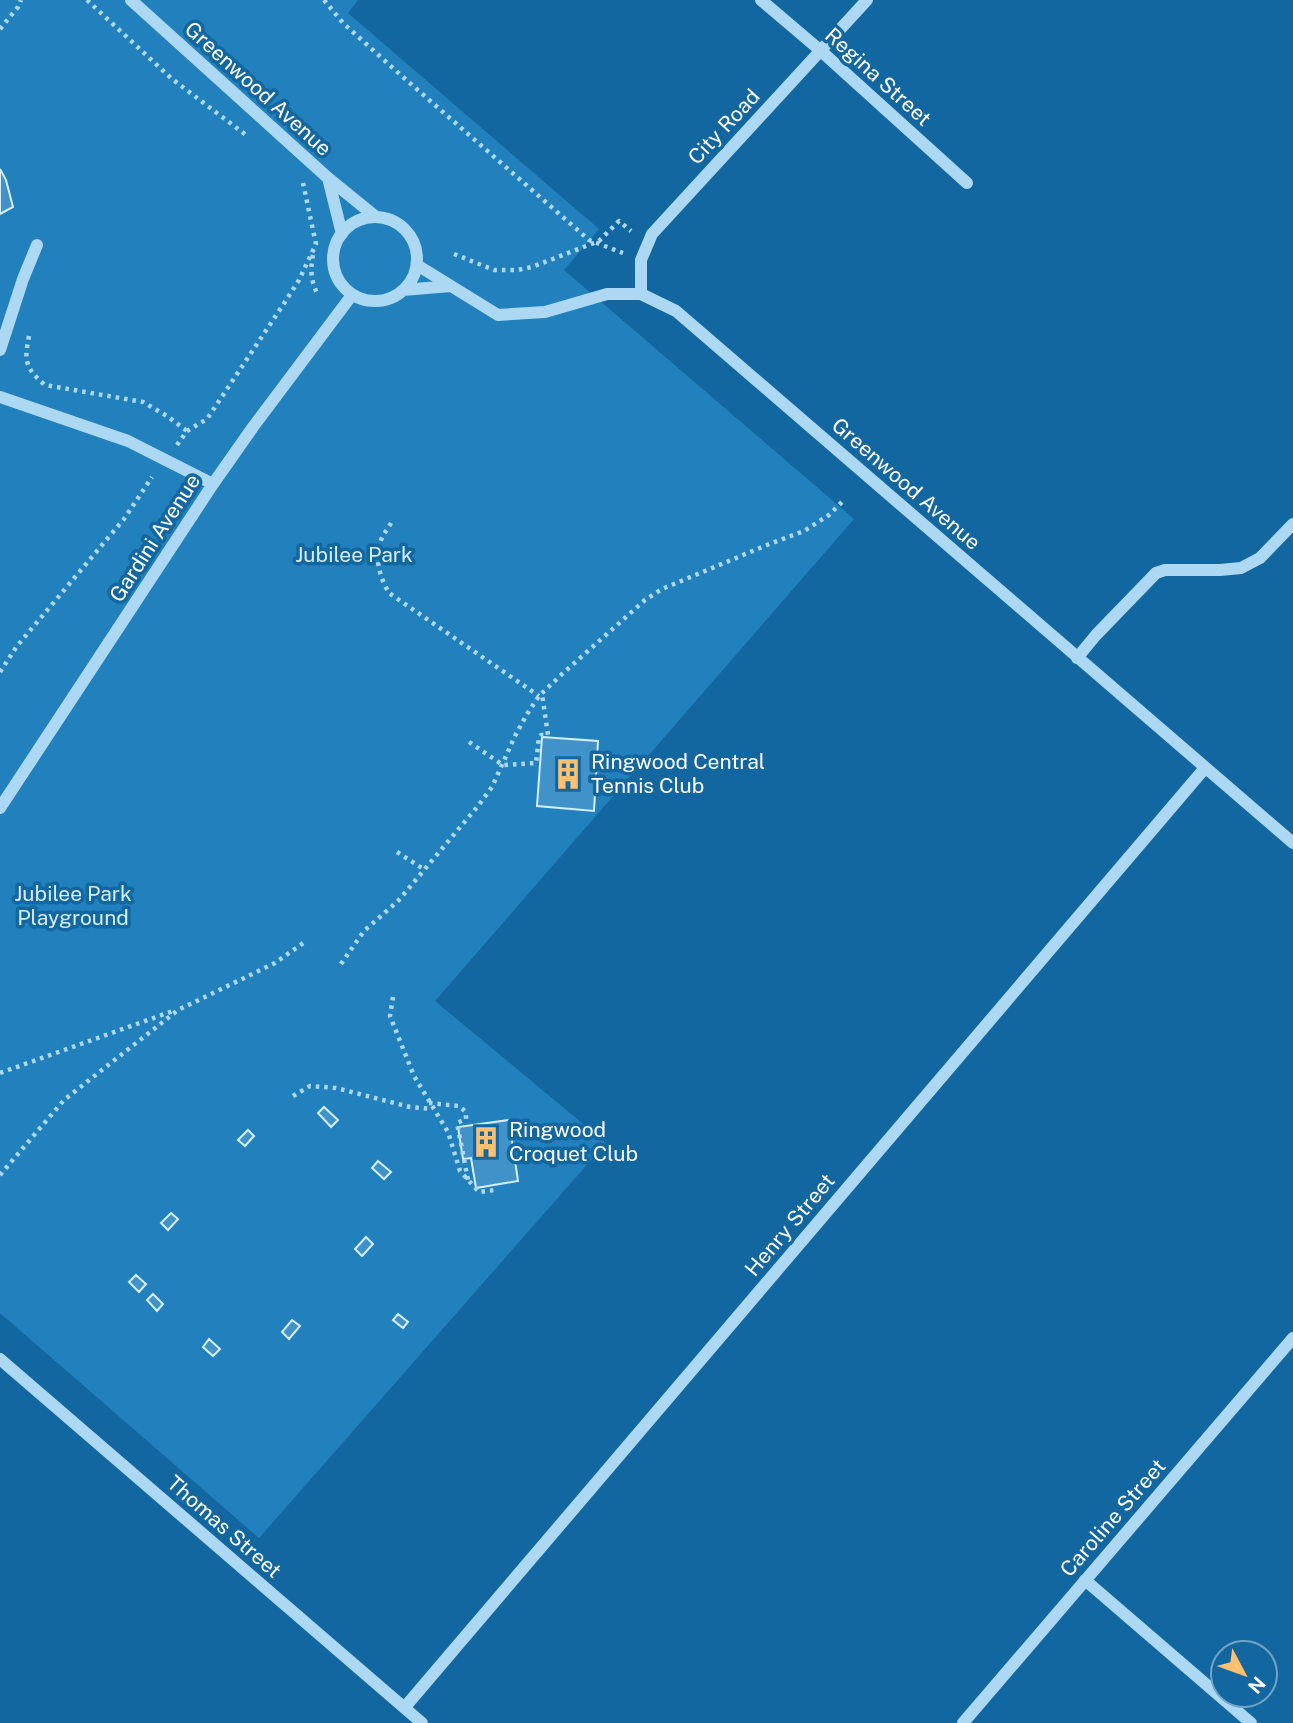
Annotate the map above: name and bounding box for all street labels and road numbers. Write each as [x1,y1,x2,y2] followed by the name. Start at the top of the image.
[180,16,337,161] street label: Greenwood Avenue
[820,22,937,131] street label: Regina Street
[682,84,765,169] street label: City Road
[827,412,986,555] street label: Greenwood Avenue
[104,469,205,606] street label: Gardini Avenue
[740,1168,840,1281] street label: Henry Street
[1055,1454,1171,1582] street label: Caroline Street
[162,1470,287,1583] street label: Thomas Street

